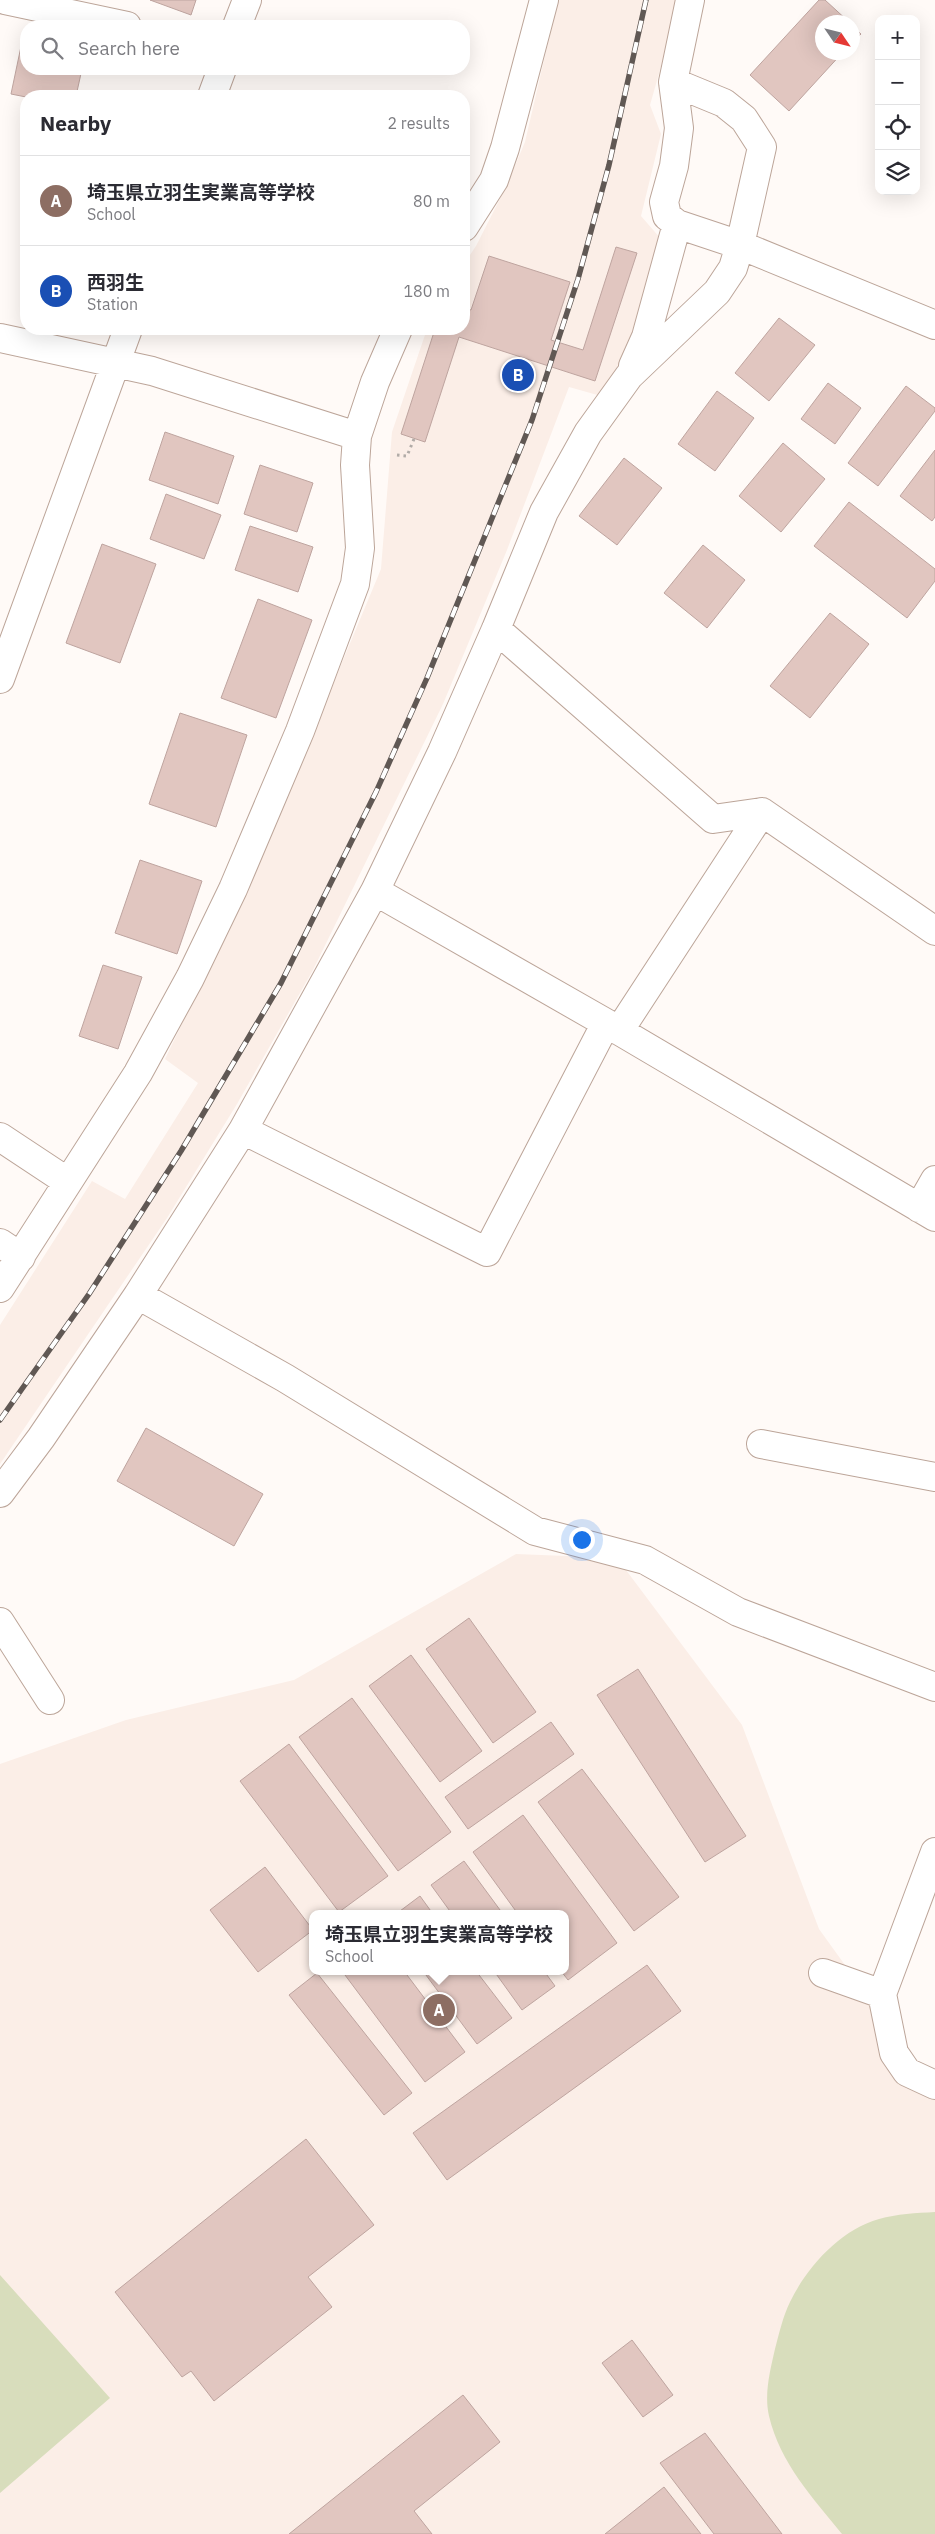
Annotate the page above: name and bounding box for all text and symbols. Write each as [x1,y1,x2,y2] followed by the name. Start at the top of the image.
[815,15,860,60] north arrow
[875,15,920,195] map controls
[875,15,920,60] button: +
[20,20,470,75] search box
[38,34,66,62] icon: search
[78,36,180,60] text: Search here
[875,60,920,105] button: −
[875,105,920,150] button: locate
[40,109,111,137] text: Nearby
[387,113,450,133] text: 2 results
[875,150,920,195] button: layers
[87,180,315,204] text: 埼玉県立羽生実業高等学校
[51,191,61,211] text: A
[413,191,450,211] text: 80 m
[87,204,136,224] text: School
[87,270,144,294] text: 西羽生
[51,281,61,301] text: B
[403,281,450,301] text: 180 m
[87,294,138,314] text: Station
[502,356,534,394] pin: B
[569,1527,595,1553] your location
[309,1910,569,1975] popup
[325,1922,553,1946] text: 埼玉県立羽生実業高等学校
[325,1946,374,1966] text: School
[423,1991,455,2029] pin: A

